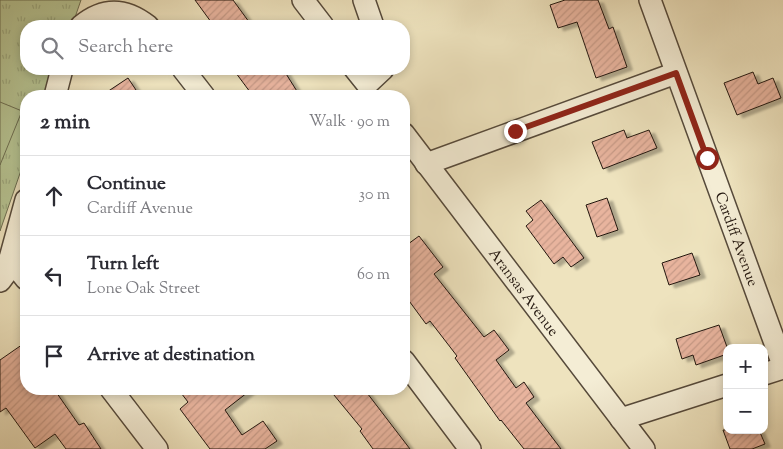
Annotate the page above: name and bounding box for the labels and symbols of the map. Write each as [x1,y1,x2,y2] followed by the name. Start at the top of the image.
[504,120,527,143] route end
[696,147,719,170] route start
[709,189,762,290] street label: Cardiff Avenue
[483,245,563,341] street label: Aransas Avenue

